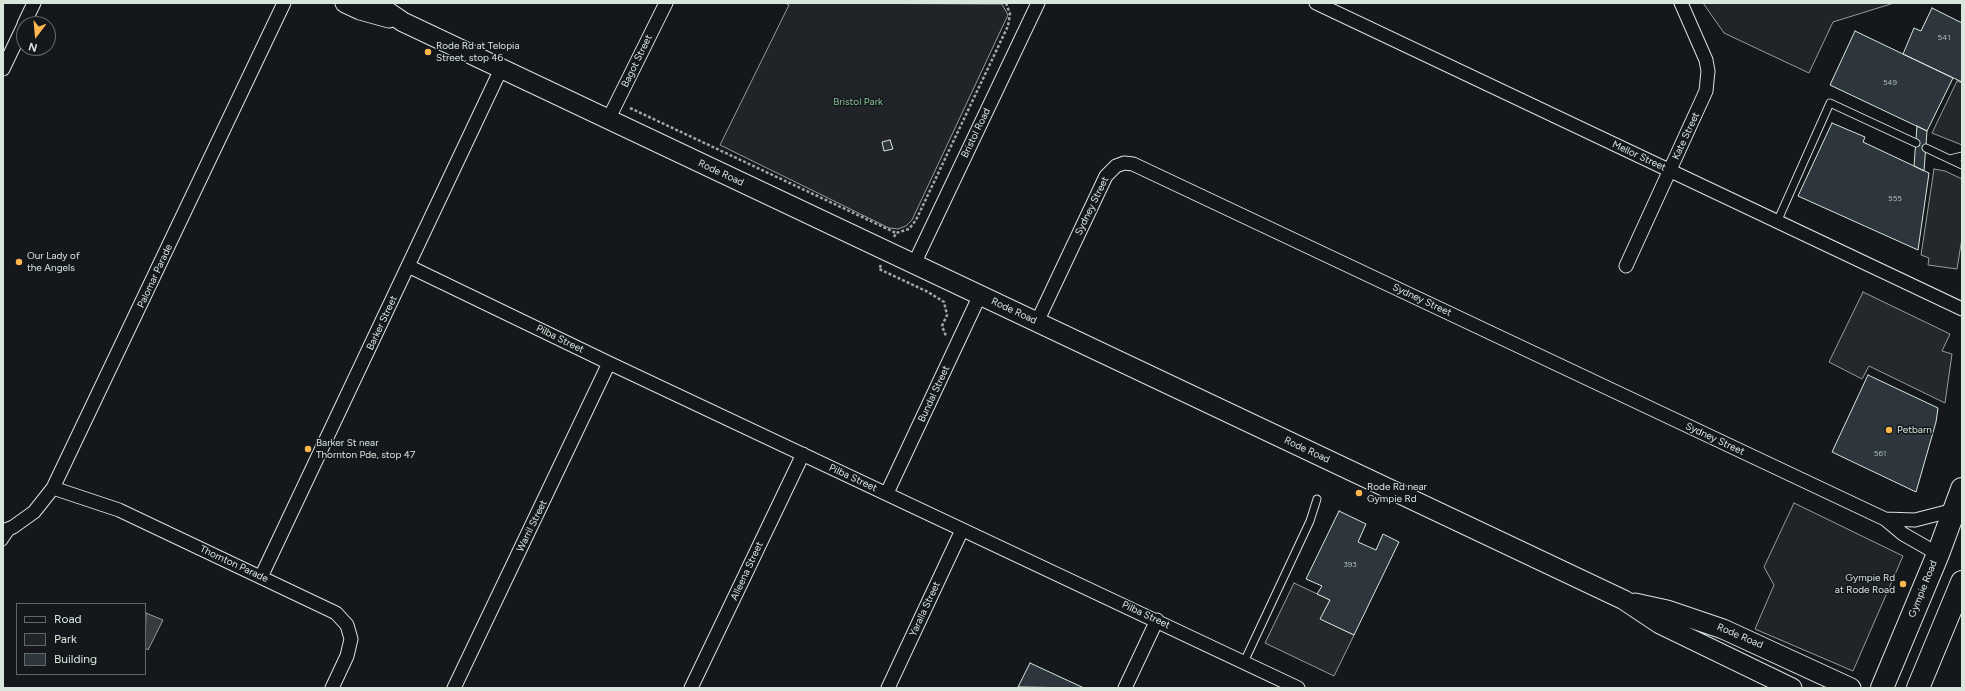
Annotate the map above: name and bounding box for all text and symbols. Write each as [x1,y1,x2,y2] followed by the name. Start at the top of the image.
[16,16,56,56] north arrow
[619,33,655,89] street label: Bagot Street
[1938,33,1950,43] house number: 541
[27,40,39,54] text: N
[436,40,519,64] place label: Rode Rd at Telopia Street, stop 46
[423,47,433,57] marker: Rode Rd at Telopia Street, stop 46
[1883,78,1897,88] house number: 549
[833,96,883,108] park label: Bristol Park
[959,106,993,160] street label: Bristol Road
[1670,110,1702,162] street label: Kate Street
[1610,138,1668,174] street label: Mellor Street
[696,157,746,189] street label: Rode Road
[1073,175,1111,237] street label: Sydney Street
[1888,194,1902,204] house number: 555
[135,242,175,310] street label: Palomar Parade
[27,250,80,274] place label: Our Lady of the Angels
[14,257,24,267] marker: Our Lady of the Angels
[1391,281,1453,319] street label: Sydney Street
[364,294,400,352] street label: Barker Street
[989,295,1039,327] street label: Rode Road
[534,322,586,356] street label: Pilba Street
[916,364,952,424] street label: Bundal Street
[1684,420,1746,458] street label: Sydney Street
[1897,424,1932,436] place label: Petbarn
[1884,425,1894,435] marker: Petbarn
[1282,434,1332,466] street label: Rode Road
[316,437,415,460] place label: Barker St near Thornton Pde, stop 47
[303,444,313,454] marker: Barker St near Thornton Pde, stop 47
[1874,449,1886,459] house number: 561
[827,462,879,494] street label: Pilba Street
[1367,481,1427,504] place label: Rode Rd near Gympie Rd
[1354,488,1364,498] marker: Rode Rd near Gympie Rd
[514,498,550,554] street label: Warril Street
[728,540,766,602] street label: Alleena Street
[198,543,270,585] street label: Thornton Parade
[1906,559,1940,619] street label: Gympie Road
[1343,560,1357,570] house number: 393
[1835,572,1895,596] place label: Gympie Rd at Rode Road
[1898,579,1908,589] marker: Gympie Rd at Rode Road
[907,580,943,638] street label: Yaralla Street
[1120,599,1172,631] street label: Pilba Street
[16,603,146,675] legend
[54,612,82,626] text: Road
[1715,621,1765,651] street label: Rode Road
[54,632,77,646] text: Park
[54,652,97,666] text: Building

